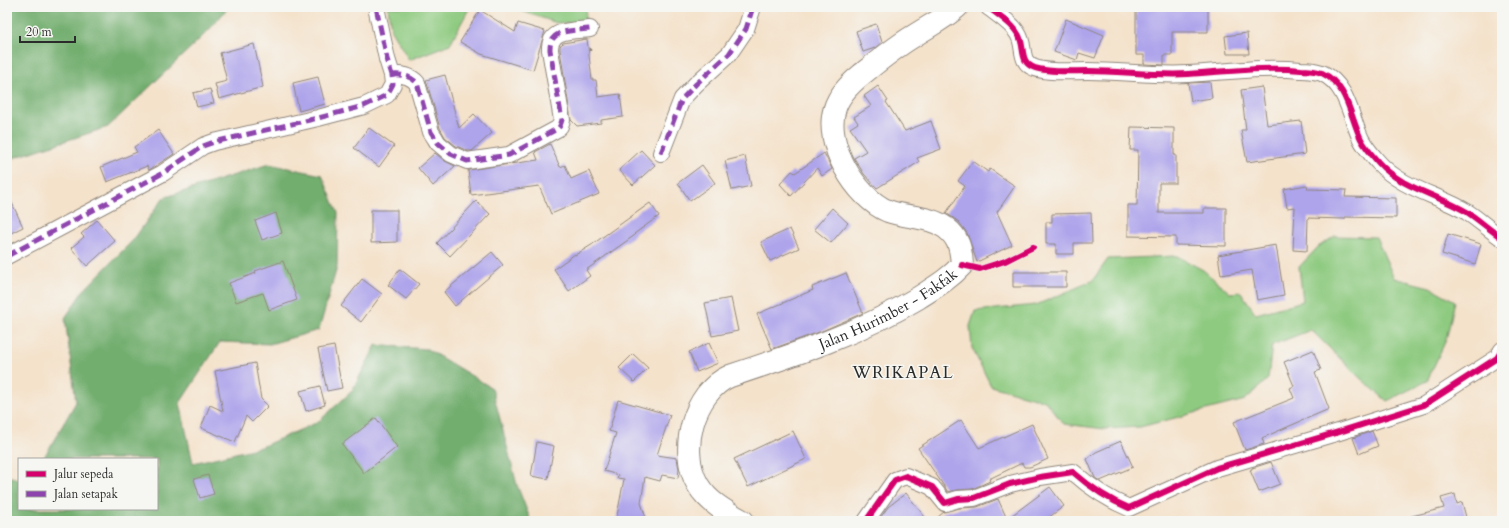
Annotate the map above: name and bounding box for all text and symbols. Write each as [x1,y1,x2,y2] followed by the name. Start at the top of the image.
[20,18,75,44] scale bar
[26,24,53,40] text: 20 m
[814,264,962,355] street label: Jalan Hurimber - Fakfak
[851,361,954,384] district label: WRIKAPAL
[18,458,158,510] legend
[52,466,114,482] text: Jalur sepeda
[52,486,119,502] text: Jalan setapak

